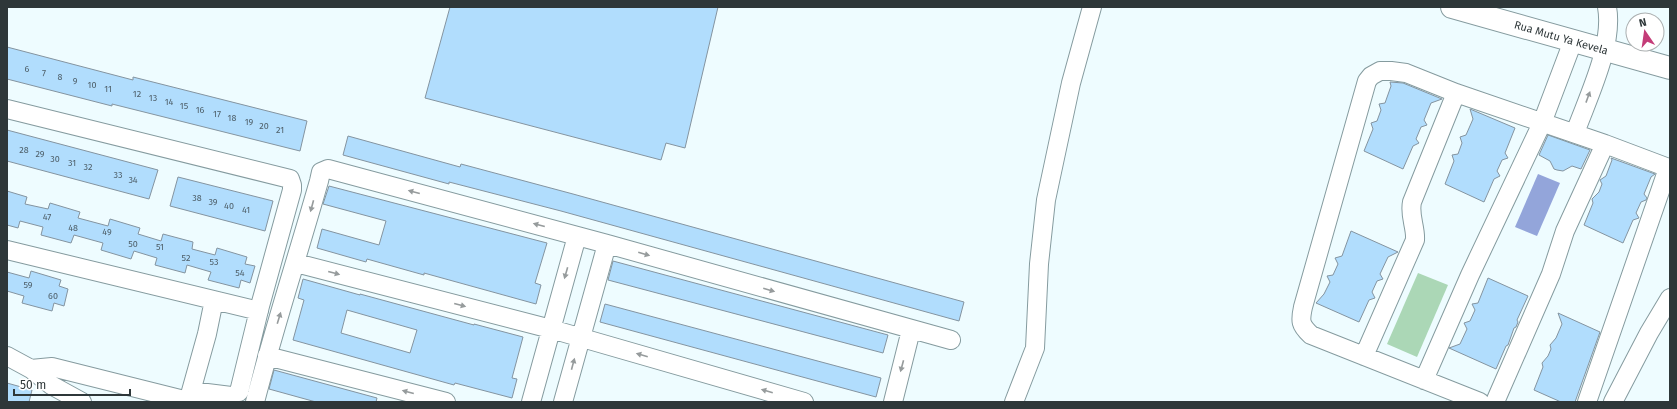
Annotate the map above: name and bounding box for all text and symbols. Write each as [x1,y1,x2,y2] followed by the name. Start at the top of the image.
[1625,12,1665,52] north arrow
[1638,16,1648,30] text: N
[1513,18,1609,58] street label: Rua Mutu Ya Kevela
[25,64,30,74] house number: 6
[42,68,46,78] house number: 7
[58,72,63,82] house number: 8
[73,76,78,86] house number: 9
[88,80,96,90] house number: 10
[104,84,112,94] house number: 11
[133,89,141,99] house number: 12
[1586,90,1592,102] one-way arrow
[149,93,157,103] house number: 13
[165,97,174,107] house number: 14
[180,101,189,111] house number: 15
[196,105,205,115] house number: 16
[213,109,221,119] house number: 17
[228,113,236,123] house number: 18
[245,117,254,127] house number: 19
[259,121,269,131] house number: 20
[276,125,284,135] house number: 21
[19,145,29,155] house number: 28
[35,149,45,159] house number: 29
[50,154,60,164] house number: 30
[68,158,76,168] house number: 31
[84,162,92,172] house number: 32
[114,170,122,180] house number: 33
[128,175,138,185] house number: 34
[407,189,419,195] one-way arrow
[192,193,202,203] house number: 38
[208,197,218,207] house number: 39
[308,200,314,212] one-way arrow
[224,201,234,211] house number: 40
[242,205,250,215] house number: 41
[43,212,51,222] house number: 47
[533,222,545,228] one-way arrow
[68,223,78,233] house number: 48
[102,227,112,237] house number: 49
[128,239,138,249] house number: 50
[156,242,164,252] house number: 51
[639,251,651,257] one-way arrow
[182,253,190,263] house number: 52
[210,257,218,267] house number: 53
[563,267,569,279] one-way arrow
[235,268,245,278] house number: 54
[327,270,340,276] one-way arrow
[23,280,33,290] house number: 59
[764,287,776,293] one-way arrow
[48,291,58,301] house number: 60
[453,303,466,309] one-way arrow
[276,312,282,324] one-way arrow
[635,352,647,358] one-way arrow
[571,358,577,371] one-way arrow
[899,360,905,372] one-way arrow
[14,371,130,397] scale bar
[20,378,46,392] text: 50 m
[760,388,772,394] one-way arrow
[402,389,414,395] one-way arrow

